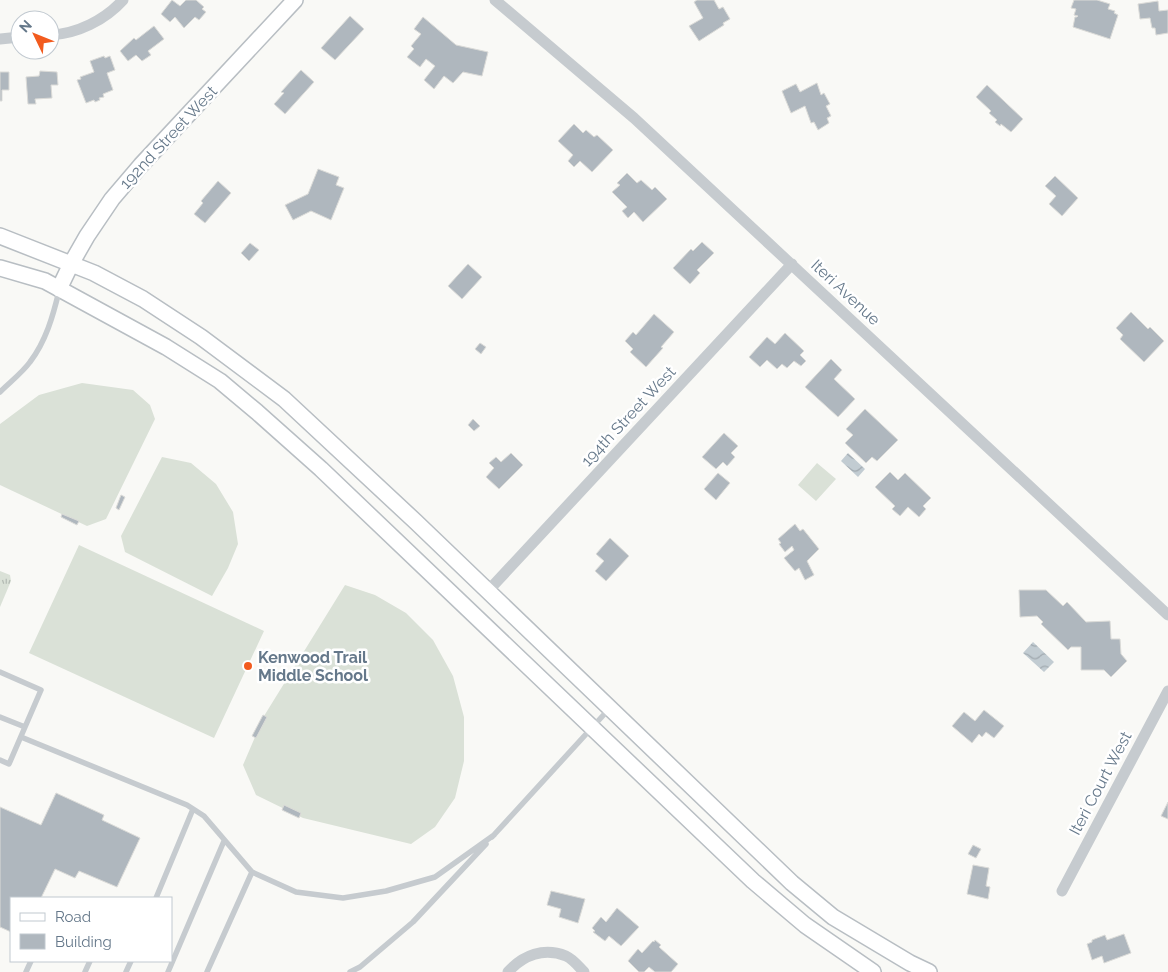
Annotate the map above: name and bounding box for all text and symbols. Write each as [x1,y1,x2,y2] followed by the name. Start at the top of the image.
[10,10,60,60] north arrow
[16,17,35,35] text: N
[116,81,221,193] street label: 192nd Street West
[807,256,884,329] street label: Iteri Avenue
[577,362,680,470] street label: 194th Street West
[258,648,369,685] place label: Kenwood Trail Middle School
[242,660,254,672] marker: Kenwood Trail Middle School
[1065,728,1136,838] street label: Iteri Court West
[10,897,172,962] legend
[55,908,91,926] text: Road
[55,933,112,951] text: Building

